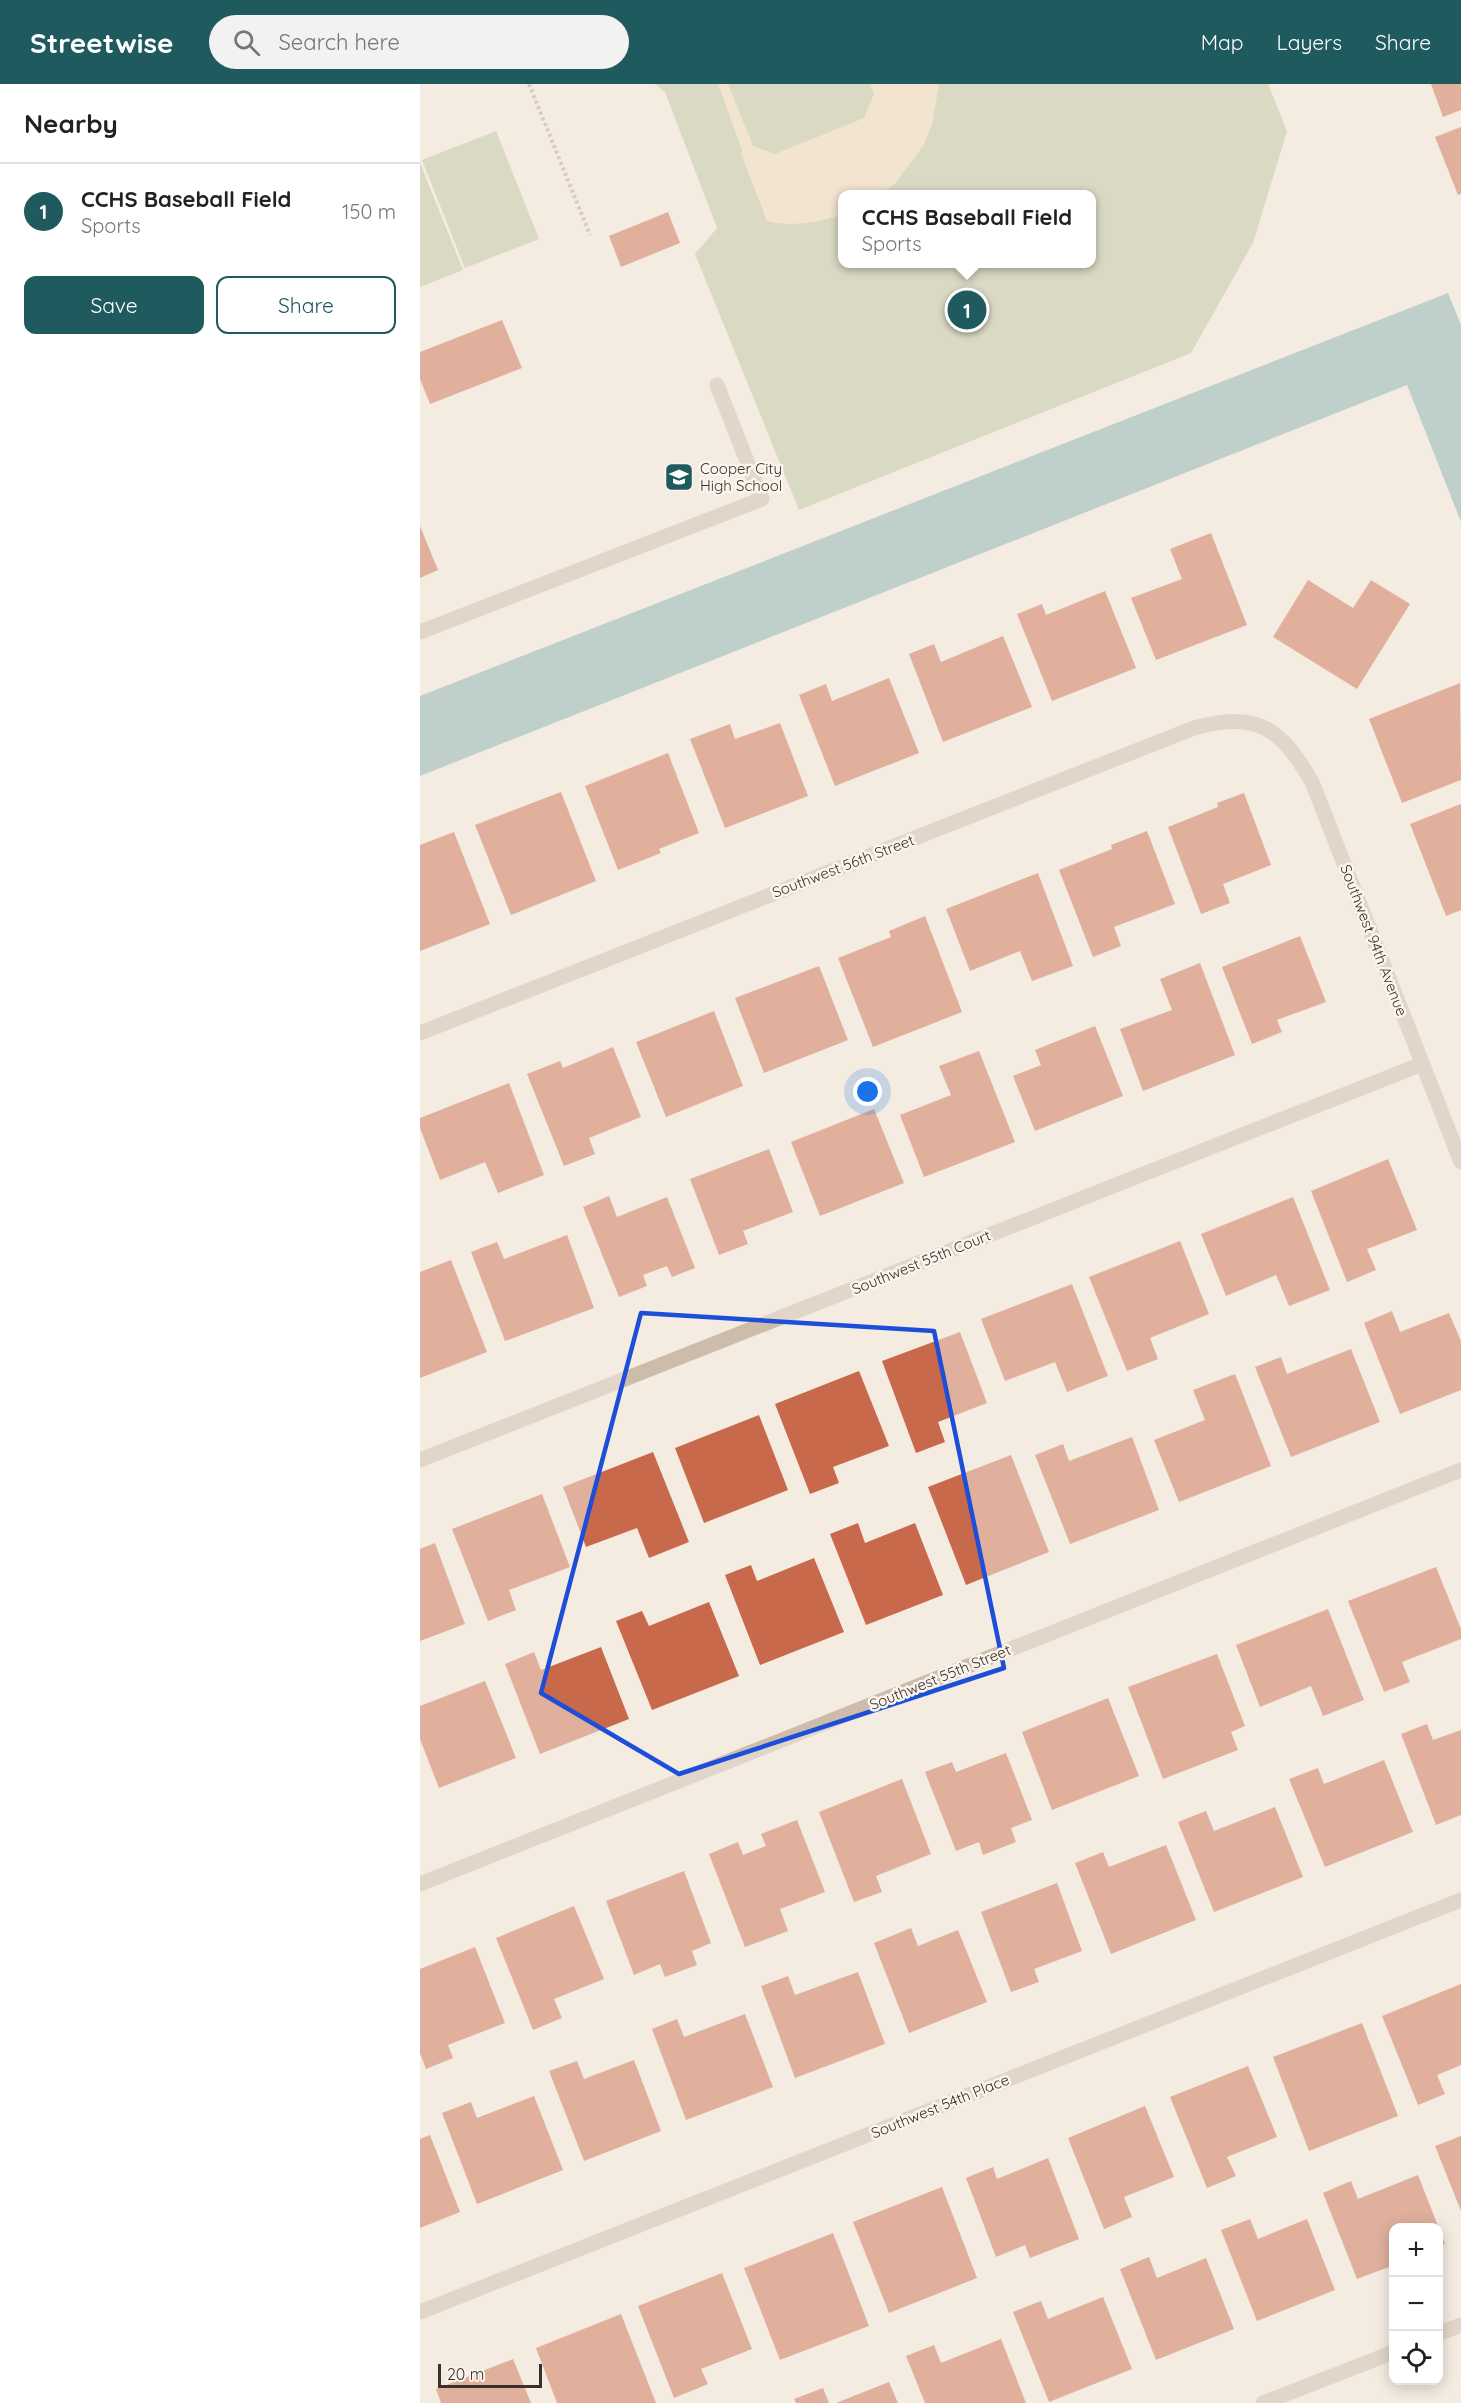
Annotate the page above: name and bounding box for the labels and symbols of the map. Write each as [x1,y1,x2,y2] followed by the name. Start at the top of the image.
[948,288,986,332] pin: 1
[700,459,782,495] place label: Cooper City High School
[663,461,695,493] school or university icon: Cooper City High School
[769,830,917,902] street label: Southwest 56th Street
[1336,861,1412,1019] street label: Southwest 94th Avenue
[853,1077,882,1106] your location
[849,1225,993,1299] street label: Southwest 55th Court
[867,1640,1013,1714] street label: Southwest 55th Street
[868,2070,1012,2142] street label: Southwest 54th Place
[438,2361,542,2388] scale bar

